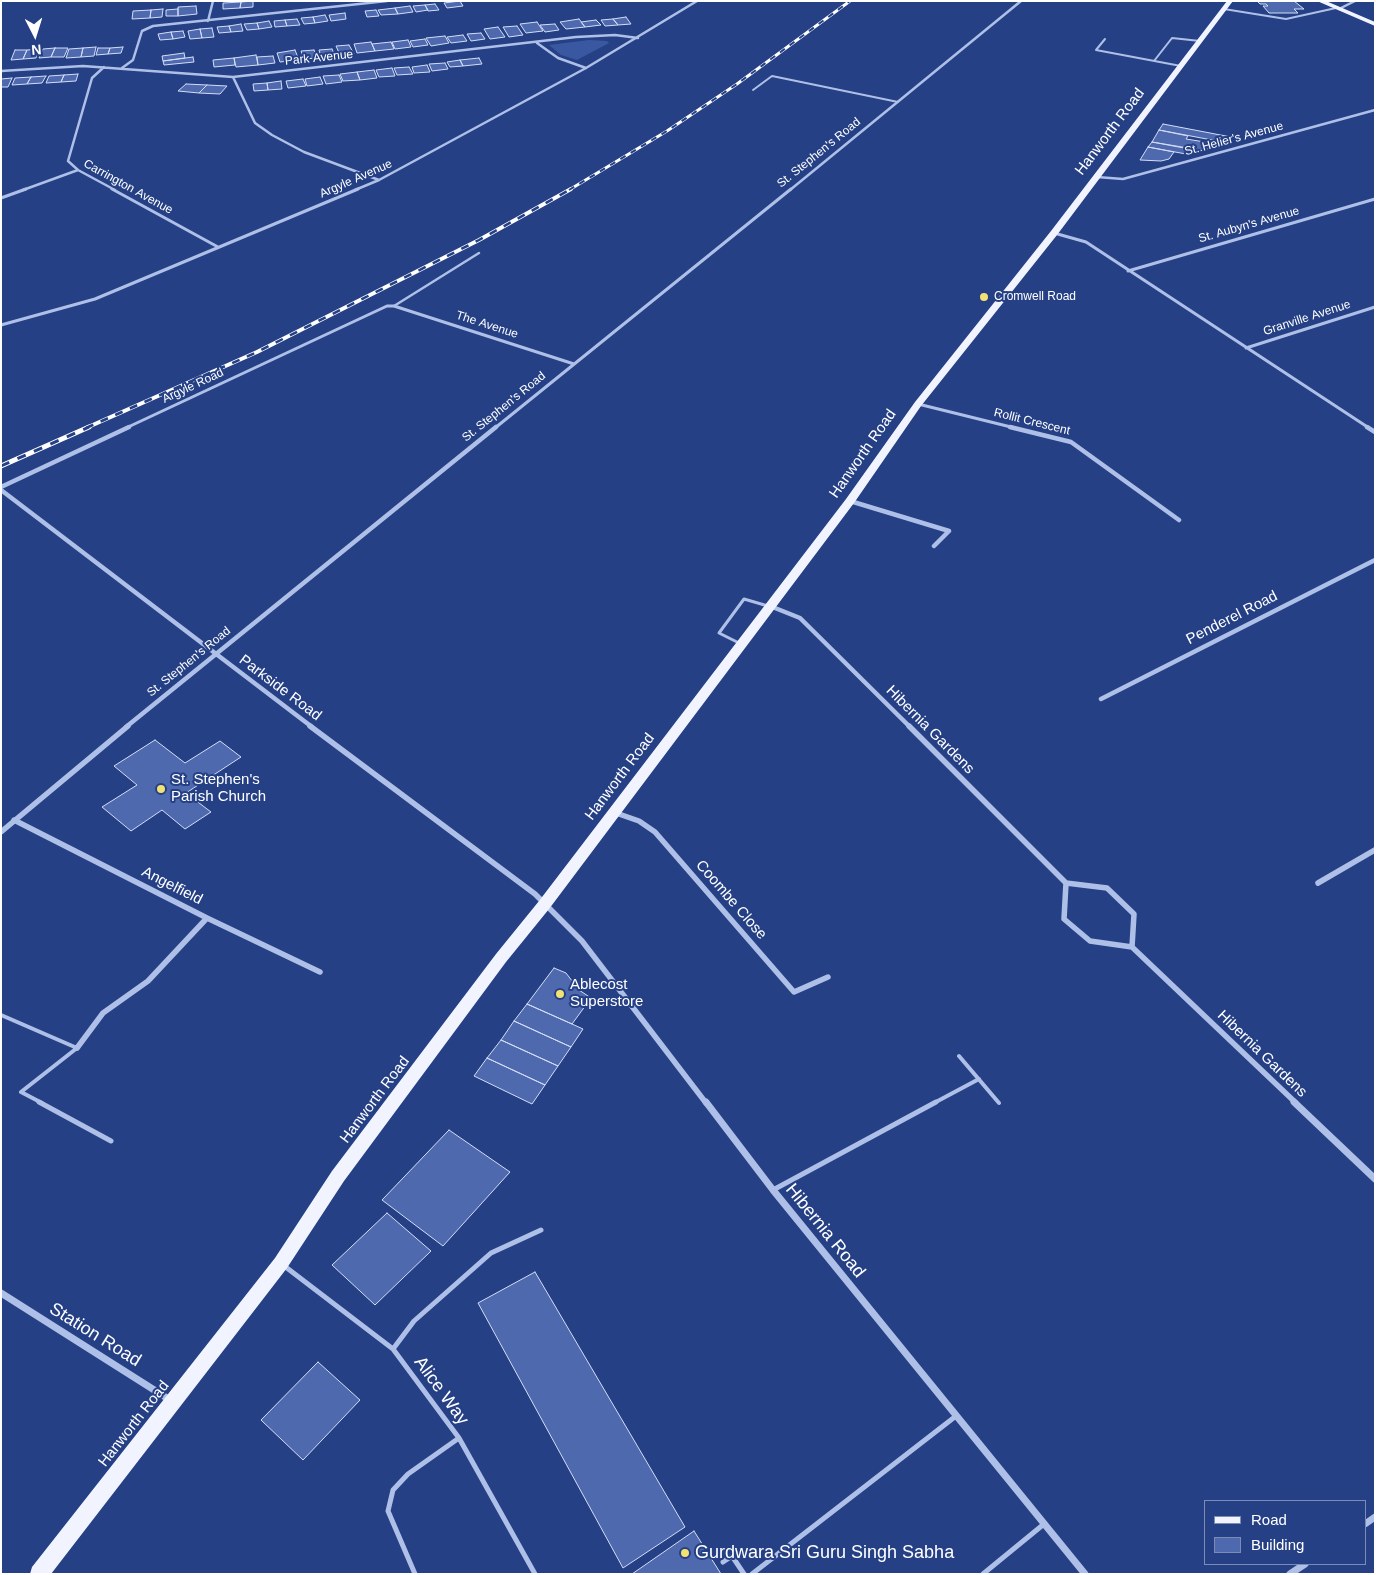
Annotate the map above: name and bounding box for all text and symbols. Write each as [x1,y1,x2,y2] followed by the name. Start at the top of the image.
[10,10,60,60] north arrow
[31,42,42,58] text: N
[284,47,354,69] street label: Park Avenue
[1071,85,1149,179] street label: Hanworth Road
[774,115,864,191] street label: St. Stephen's Road
[1183,119,1285,159] street label: St. Helier's Avenue
[81,157,175,217] street label: Carrington Avenue
[318,157,394,201] street label: Argyle Avenue
[1197,204,1301,246] street label: St. Aubyn's Avenue
[994,290,1076,304] place label: Cromwell Road
[978,291,990,303] marker: Cromwell Road
[1261,297,1353,339] street label: Granville Avenue
[454,308,520,342] street label: The Avenue
[160,366,226,406] street label: Argyle Road
[459,369,549,445] street label: St. Stephen's Road
[826,406,900,502] street label: Hanworth Road
[992,406,1072,438] street label: Rollit Crescent
[1183,587,1281,649] street label: Penderel Road
[144,624,234,700] street label: St. Stephen's Road
[235,651,325,725] street label: Parkside Road
[882,682,978,778] street label: Hibernia Gardens
[581,730,659,824] street label: Hanworth Road
[171,771,266,806] place label: St. Stephen's Parish Church
[155,783,167,795] marker: St. Stephen's Parish Church
[692,857,770,943] street label: Coombe Close
[139,863,205,909] street label: Angelfield
[570,976,643,1011] place label: Ablecost Superstore
[554,988,566,1000] marker: Ablecost Superstore
[1213,1007,1311,1101] street label: Hibernia Gardens
[336,1053,414,1147] street label: Hanworth Road
[780,1179,870,1283] street label: Hibernia Road
[45,1298,145,1372] street label: Station Road
[409,1353,473,1429] street label: Alice Way
[95,1377,173,1471] street label: Hanworth Road
[1204,1500,1366,1565] legend
[1251,1511,1287,1528] text: Road
[1251,1536,1304,1553] text: Building
[695,1542,954,1564] place label: Gurdwara Sri Guru Singh Sabha
[679,1547,691,1559] marker: Gurdwara Sri Guru Singh Sabha

